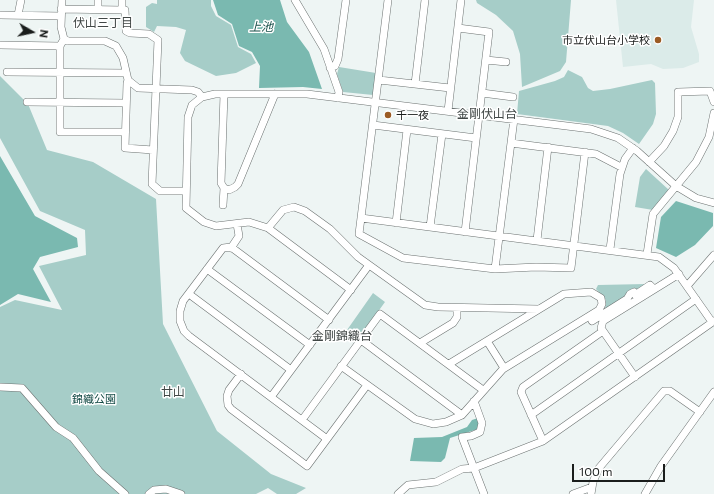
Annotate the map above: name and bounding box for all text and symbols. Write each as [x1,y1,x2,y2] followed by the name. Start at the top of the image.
[12,12,52,52] north arrow
[73,16,133,30] district label: 伏山三丁目
[249,20,273,34] water label: 上池
[37,29,51,39] text: N
[562,33,650,47] place label: 市立伏山台小学校
[653,35,663,45] marker: 市立伏山台小学校
[457,107,517,121] district label: 金剛伏山台
[396,108,429,122] place label: 千一夜
[383,110,393,120] marker: 千一夜
[312,329,372,343] district label: 金剛錦織台
[161,385,185,399] district label: 廿山
[72,392,116,406] park label: 錦織公園
[574,456,667,482] scale bar
[579,464,613,478] text: 100 m

